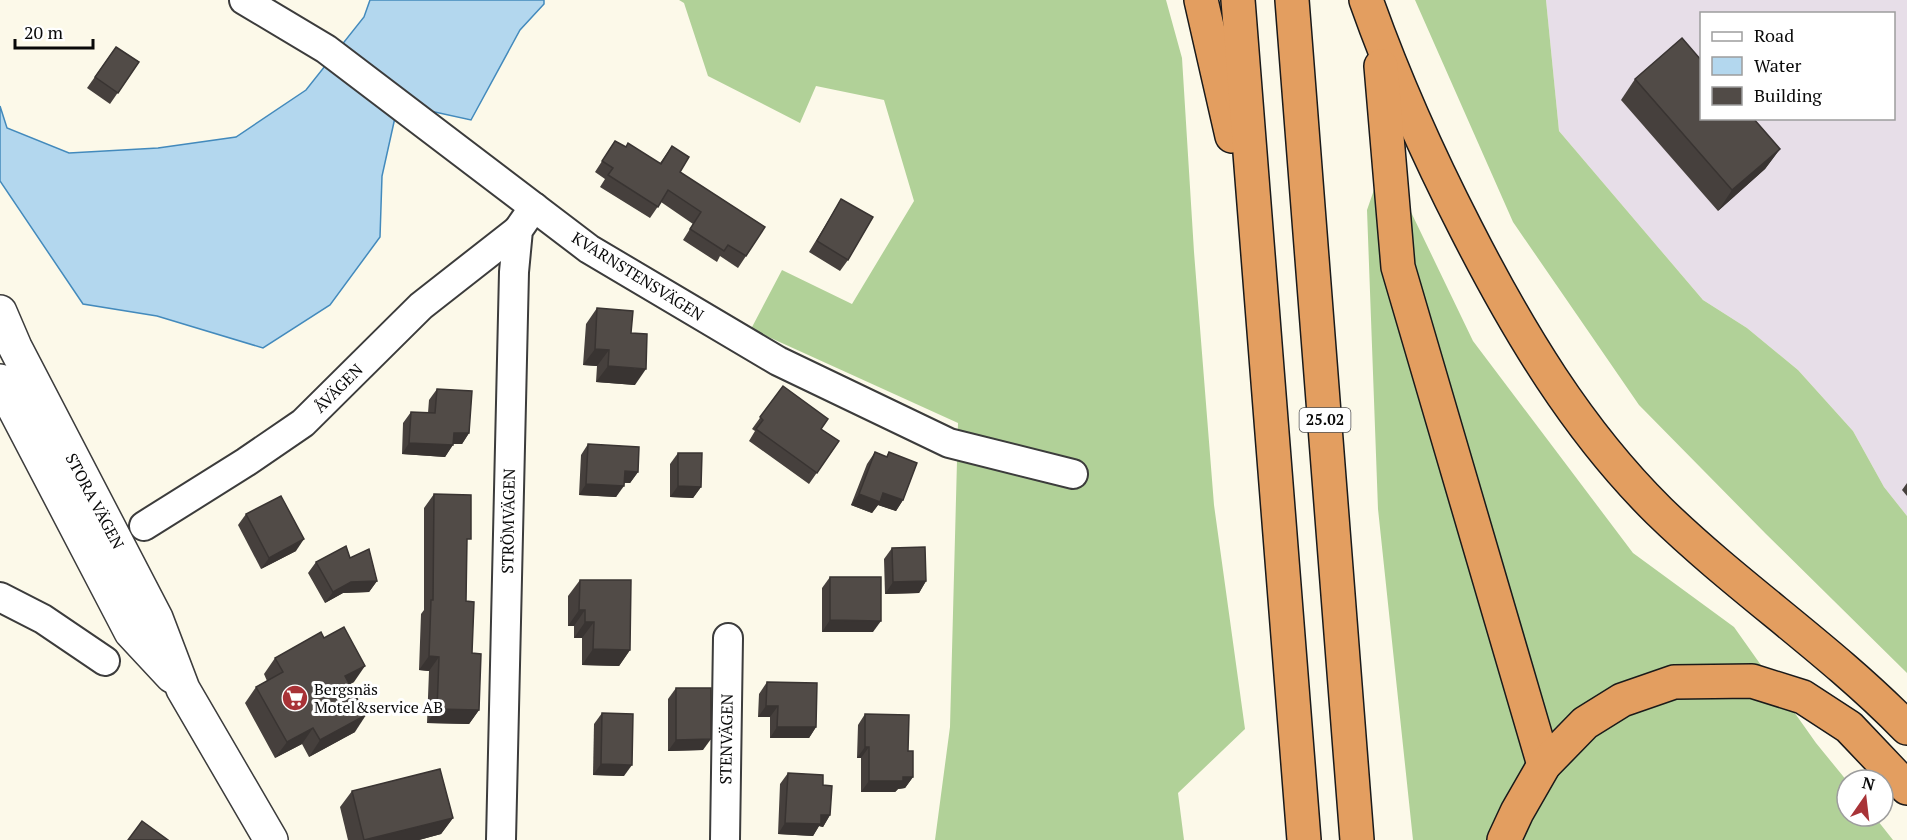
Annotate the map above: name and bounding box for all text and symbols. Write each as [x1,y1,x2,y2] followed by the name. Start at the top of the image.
[15,12,93,50] scale bar
[1700,12,1895,120] legend
[24,20,64,44] text: 20 m
[1754,23,1794,47] text: Road
[1754,53,1801,77] text: Water
[1754,83,1822,107] text: Building
[568,226,708,326] street label: KVARNSTENSVÄGEN
[309,359,367,417] street label: ÅVÄGEN
[1300,408,1350,432] road number: 25.02
[61,449,130,553] street label: STORA VÄGEN
[496,468,520,574] street label: STRÖMVÄGEN
[314,678,443,718] place label: Bergsnäs Motel&service AB
[280,683,310,713] supermarket icon: Bergsnäs Motel&service AB
[714,693,738,785] street label: STENVÄGEN
[1835,768,1895,828] north arrow
[1860,771,1877,796] text: N

